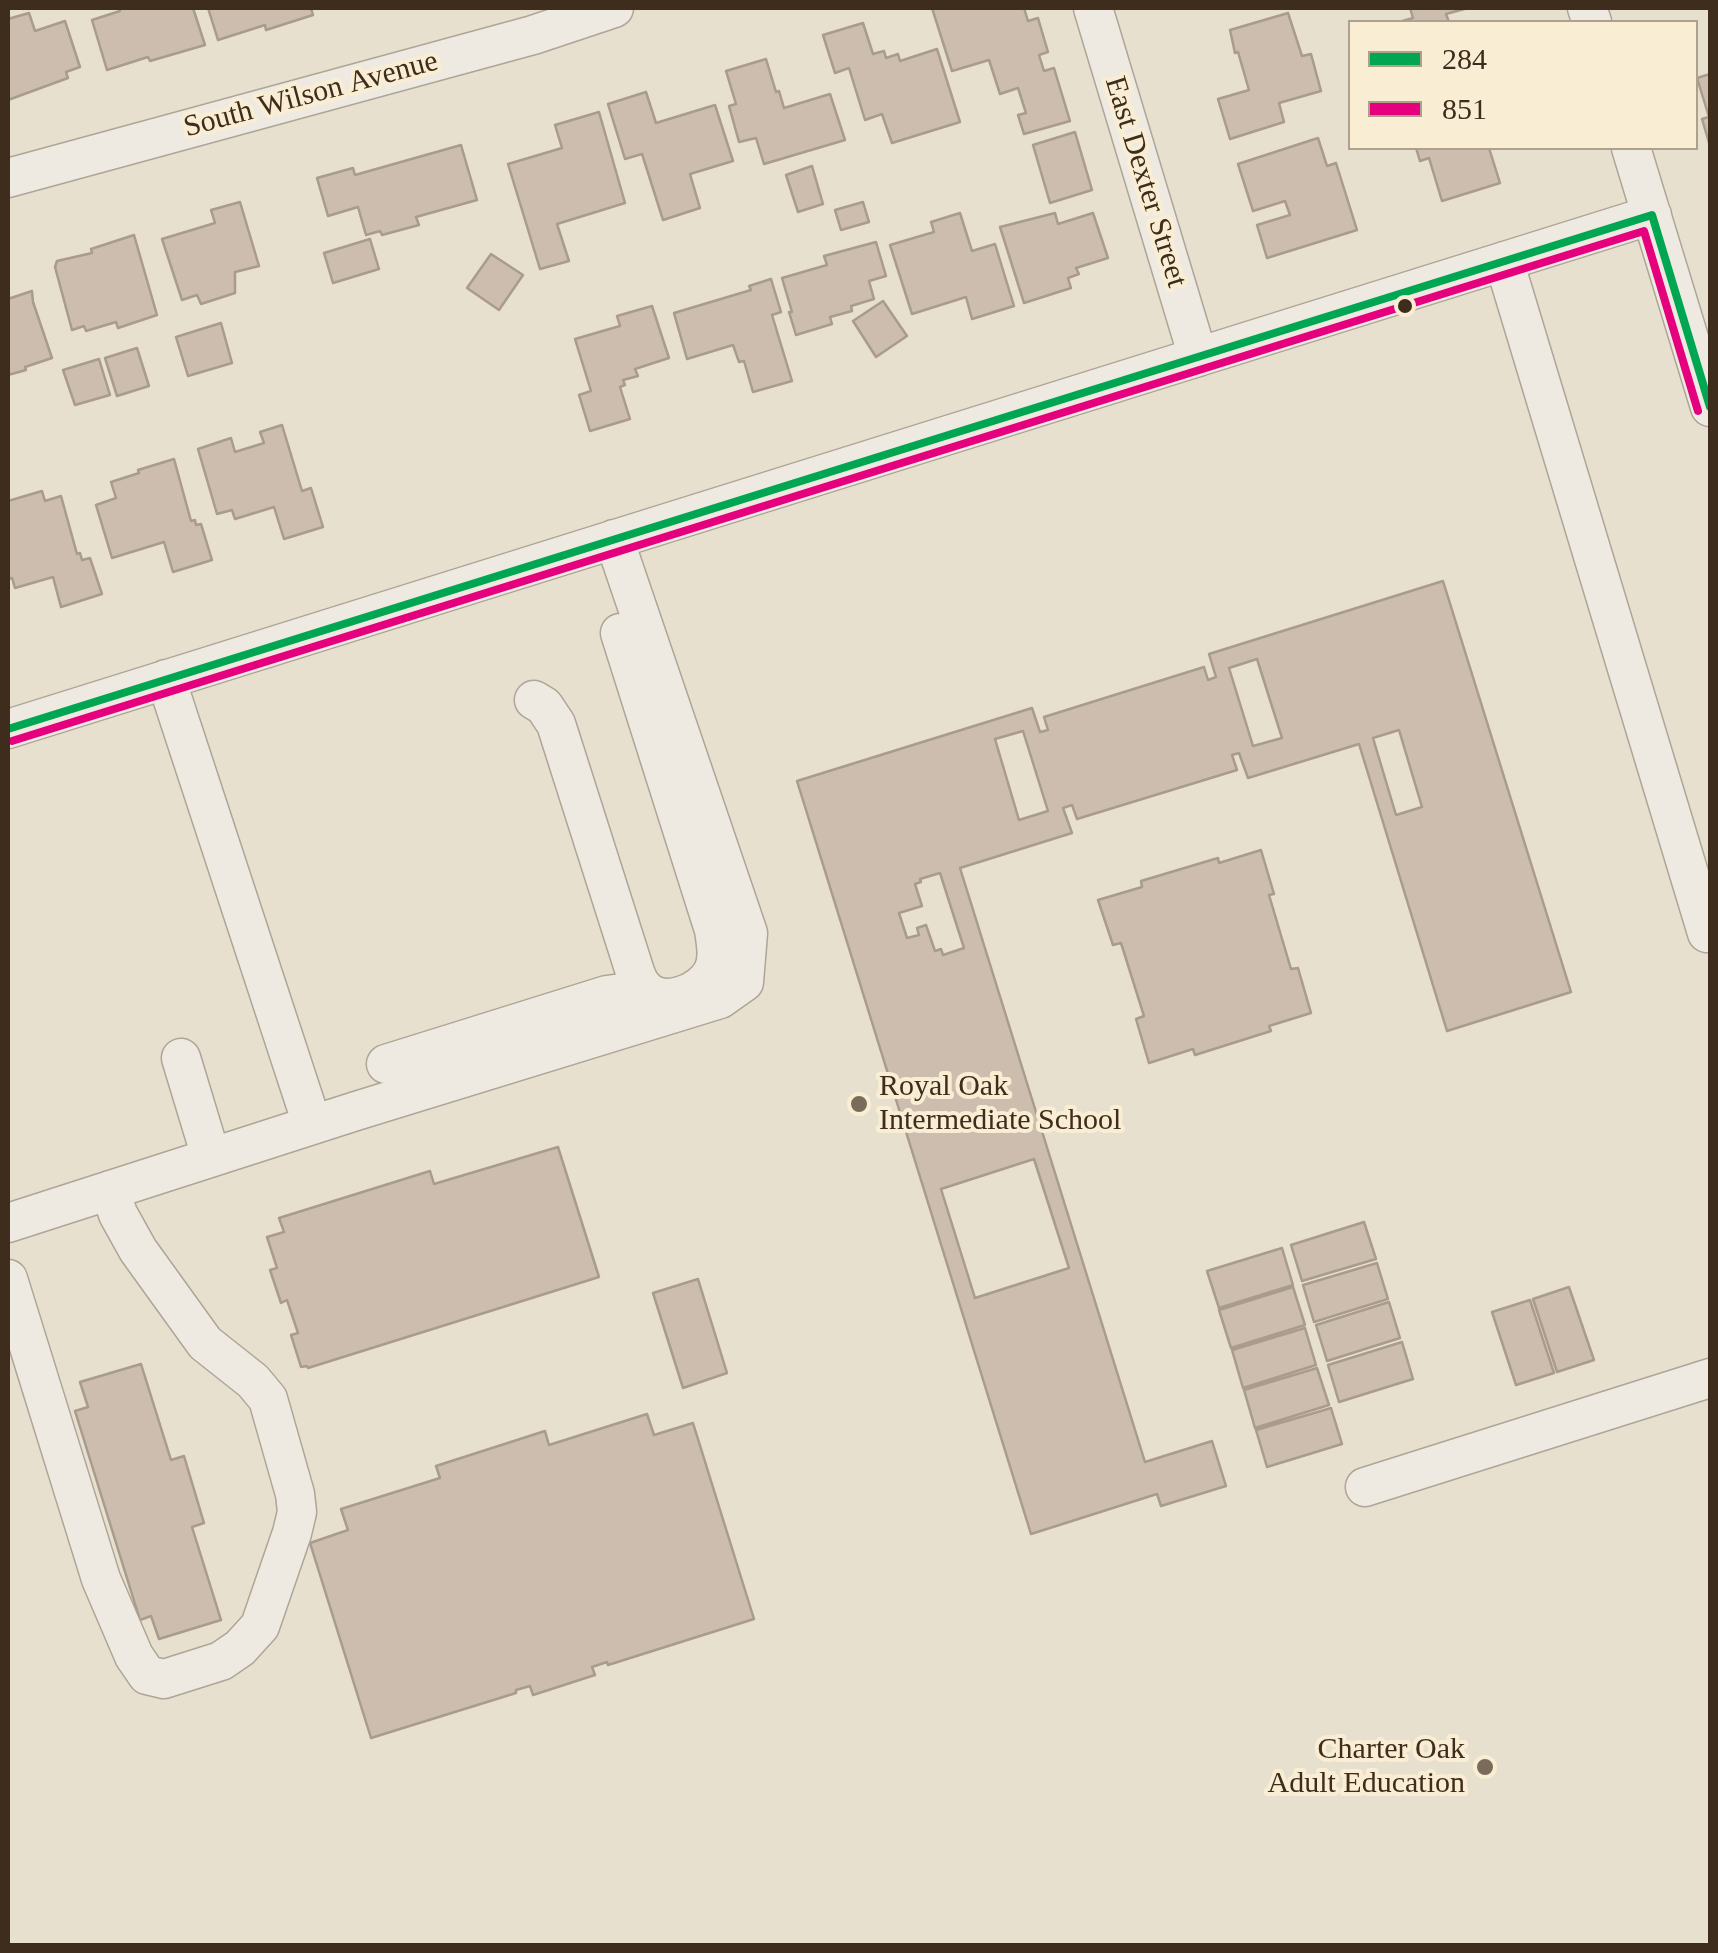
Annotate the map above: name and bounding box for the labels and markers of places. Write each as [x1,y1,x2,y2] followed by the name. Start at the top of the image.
[1395,296,1415,316] unlabelled marker
[879,1069,1121,1140] place label: Royal Oak Intermediate School
[848,1093,870,1115] marker: Royal Oak Intermediate School
[1268,1732,1465,1802] place label: Charter Oak Adult Education
[1474,1756,1496,1778] marker: Charter Oak Adult Education

